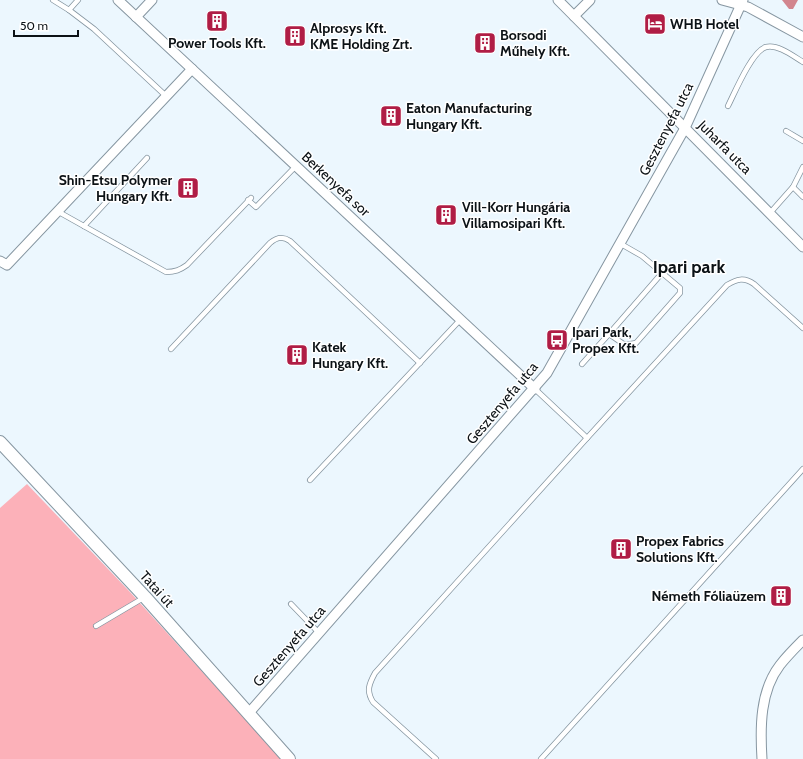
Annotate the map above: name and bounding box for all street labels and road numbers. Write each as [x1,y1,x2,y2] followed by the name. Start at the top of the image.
[635,79,697,179] street label: Gesztenyefa utca
[694,116,756,178] street label: Juharfa utca
[298,148,374,221] street label: Berkenyefa sor
[462,358,542,448] street label: Gesztenyefa utca
[136,567,178,611] street label: Tatai út
[249,601,329,690] street label: Gesztenyefa utca

